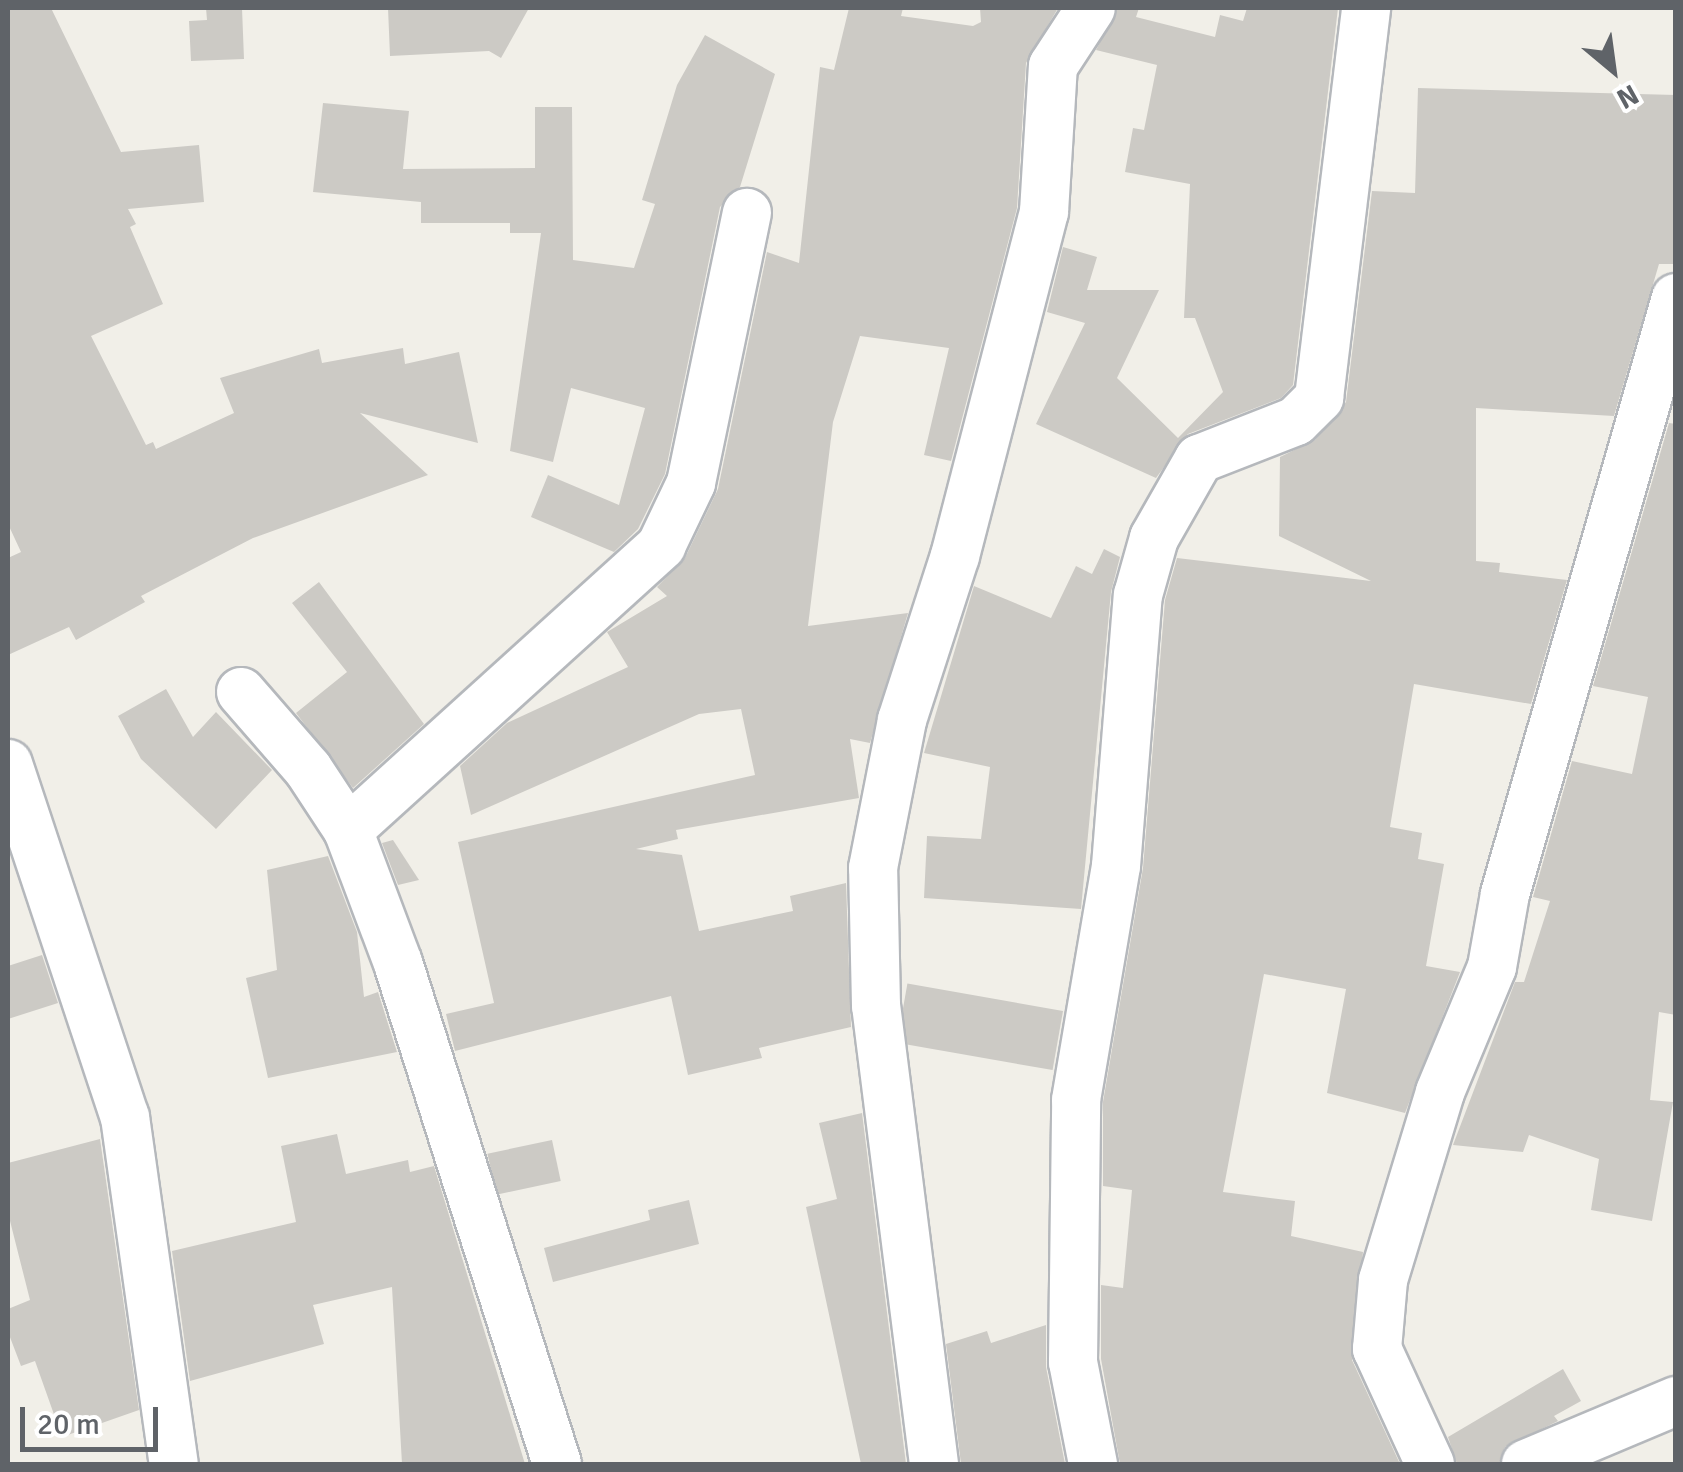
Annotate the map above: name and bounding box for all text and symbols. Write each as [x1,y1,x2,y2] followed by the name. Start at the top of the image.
[1563,20,1663,120] north arrow
[1611,77,1644,116] text: N
[25,1387,162,1449] scale bar
[37,1406,100,1443] text: 20 m

